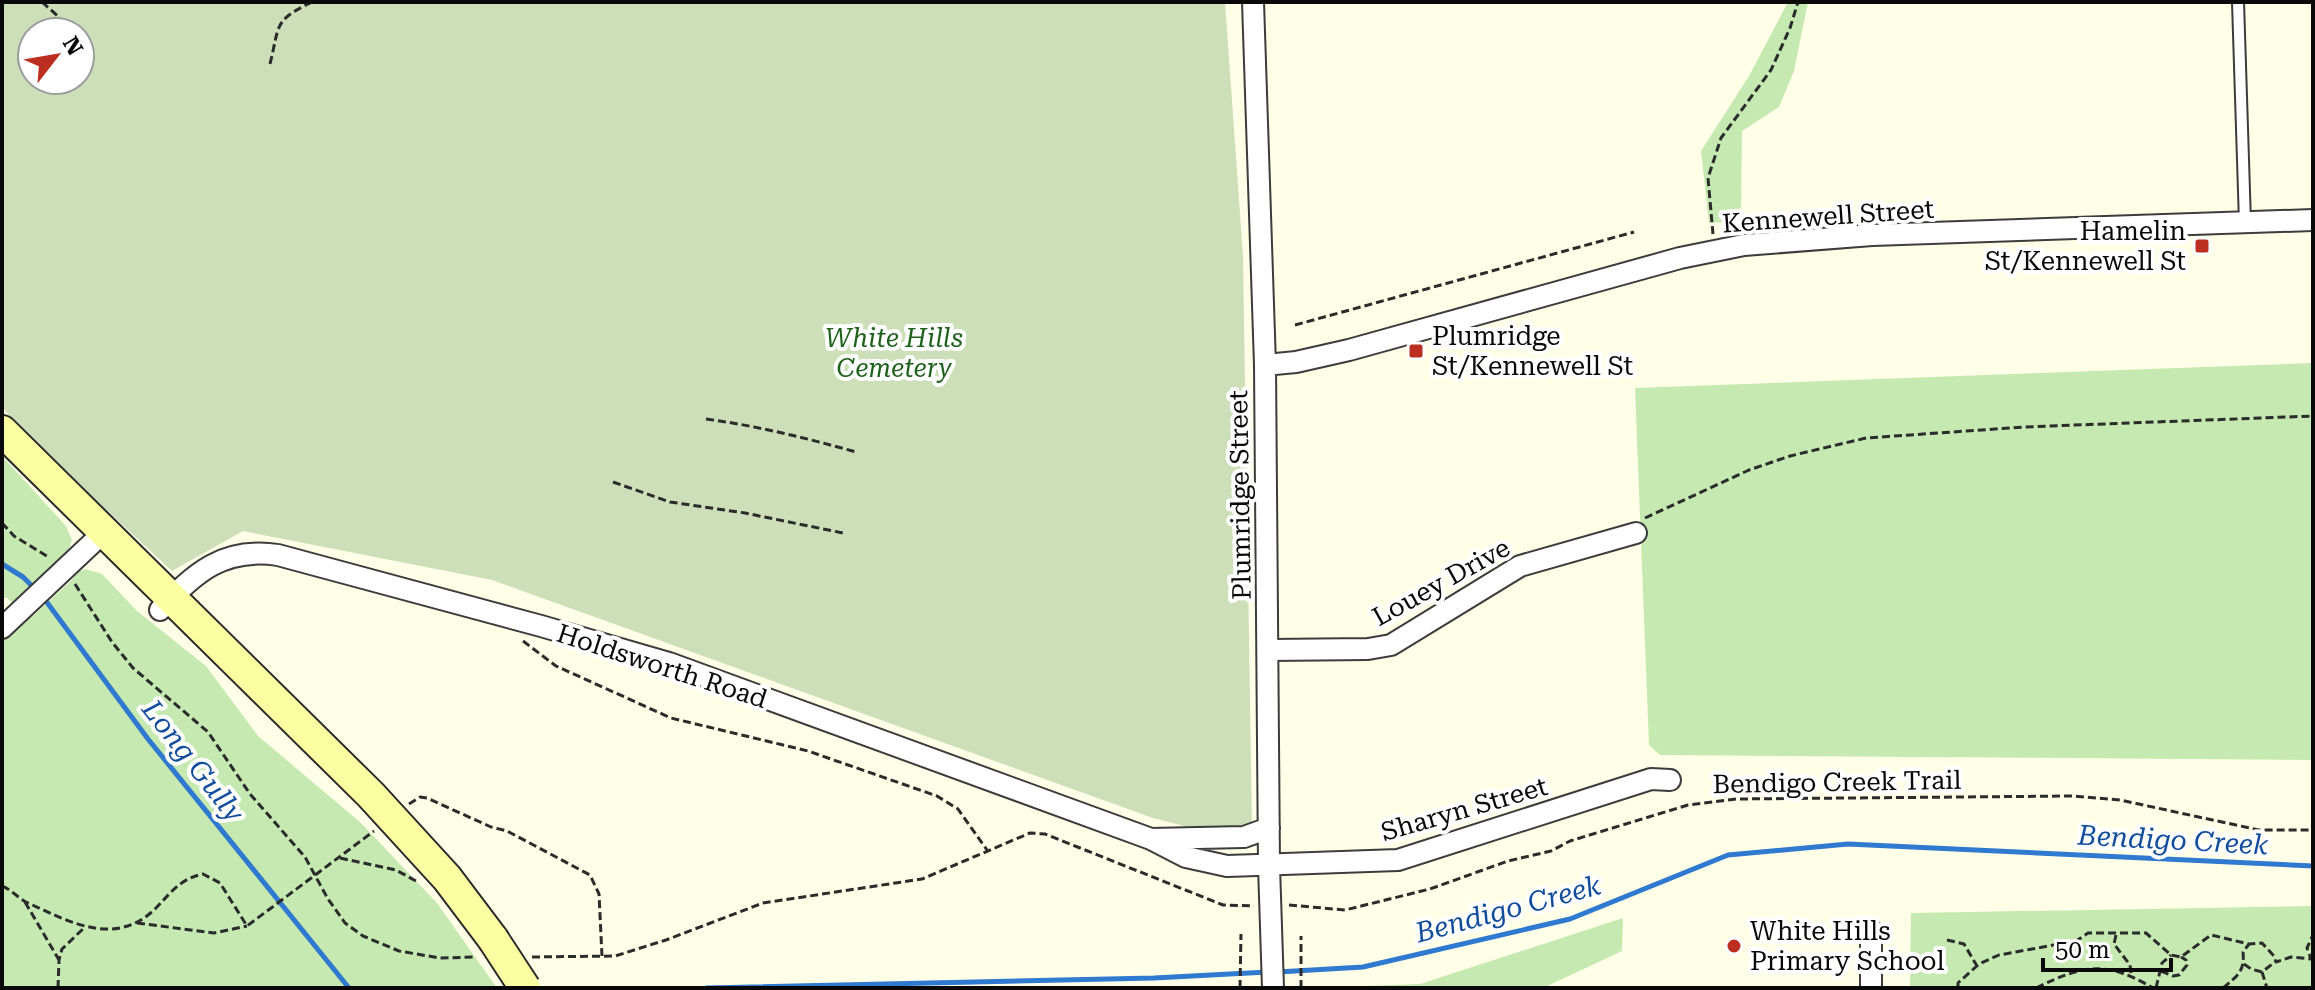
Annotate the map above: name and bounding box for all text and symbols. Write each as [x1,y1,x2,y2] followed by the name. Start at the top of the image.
[16,16,96,96] north arrow
[58,32,88,60] text: N
[1721,194,1935,238] street label: Kennewell Street
[1985,216,2186,276] place label: Hamelin St/Kennewell St
[2193,237,2211,255] marker: Hamelin St/Kennewell St
[1432,321,1634,381] place label: Plumridge St/Kennewell St
[825,323,963,383] park label: White Hills Cemetery
[1407,342,1425,360] marker: Plumridge St/Kennewell St
[1223,390,1257,600] street label: Plumridge Street
[1367,532,1515,632] street label: Louey Drive
[553,618,771,714] street label: Holdsworth Road
[135,693,251,829] water label: Long Gully
[1712,765,1962,799] street label: Bendigo Creek Trail
[1377,771,1551,847] street label: Sharyn Street
[2076,818,2270,862] water label: Bendigo Creek
[1411,868,1605,950] water label: Bendigo Creek
[1750,916,1945,976] place label: White Hills Primary School
[2043,922,2171,972] scale bar
[2055,936,2110,964] text: 50 m
[1725,937,1743,955] marker: White Hills Primary School

